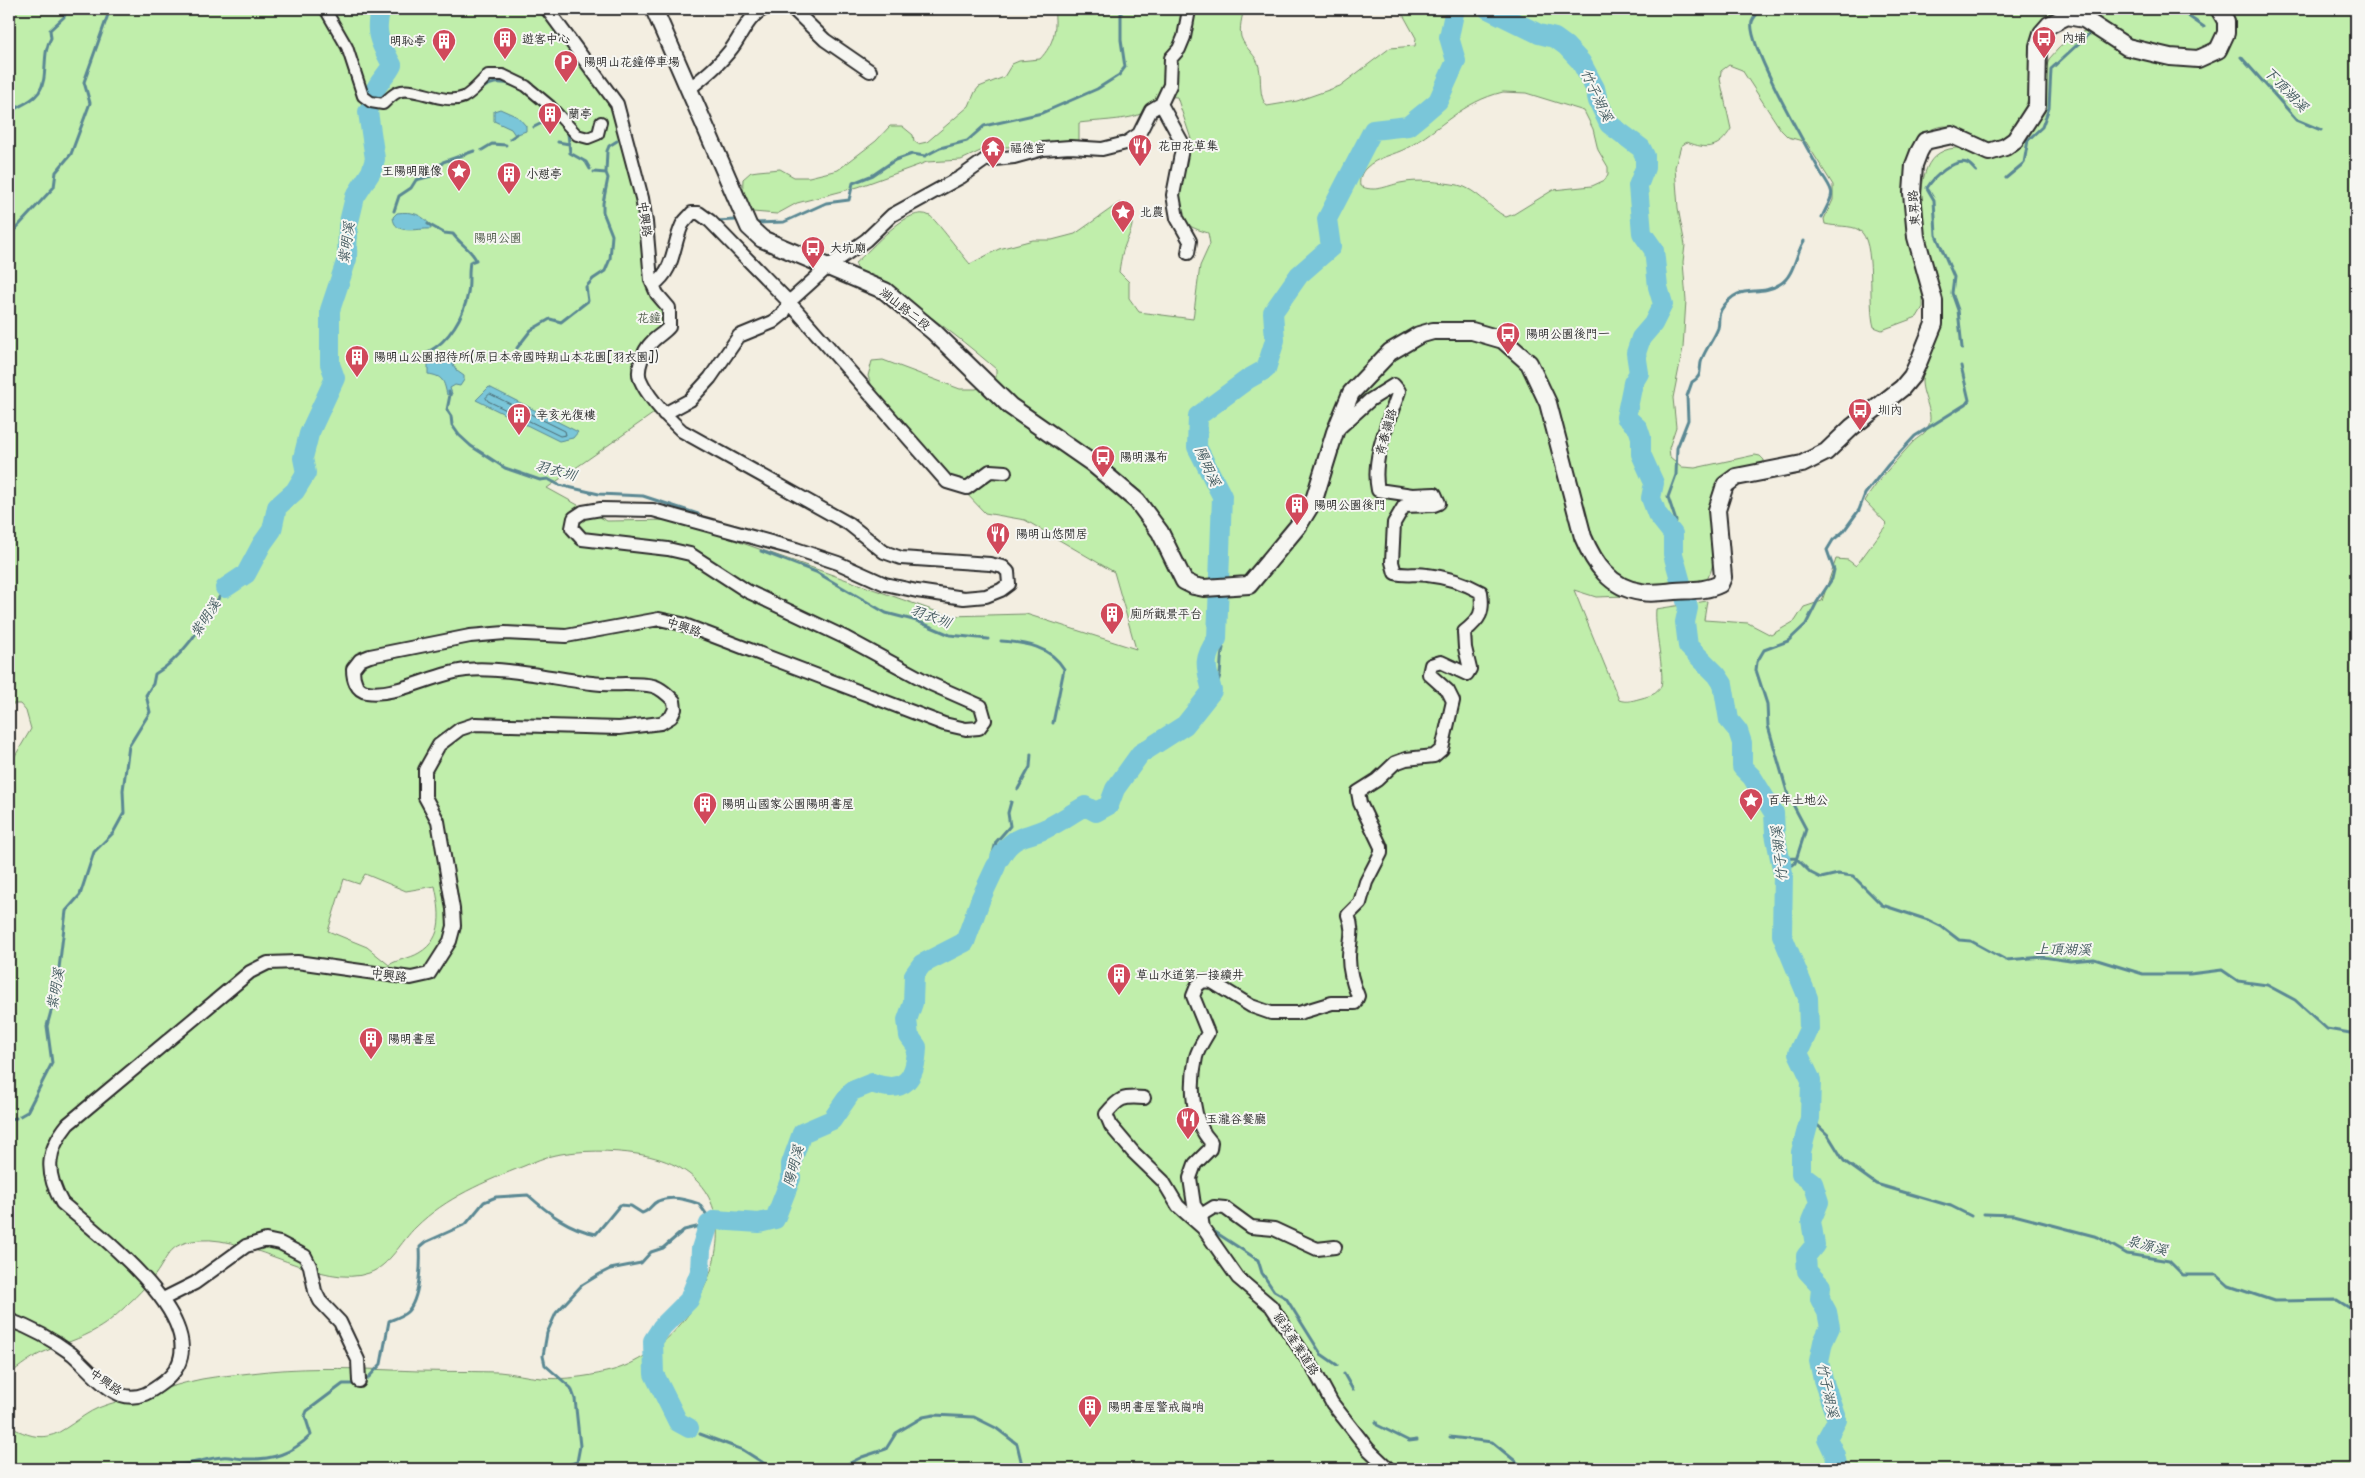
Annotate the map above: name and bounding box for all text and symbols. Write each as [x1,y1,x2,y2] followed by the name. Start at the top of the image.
[2031,25,2057,59] bus stop icon: 內埔
[492,26,518,60] building icon: 遊客中心
[431,28,457,62] building icon: 明恥亭
[2062,28,2086,46] place label: 內埔
[522,29,570,47] place label: 遊客中心
[390,31,426,49] place label: 明恥亭
[553,49,579,83] parking icon: 陽明山花鐘停車場
[584,52,680,70] place label: 陽明山花鐘停車場
[2259,61,2314,117] water label: 下頂湖溪
[1576,65,1619,126] water label: 竹子湖溪
[537,101,563,135] building icon: 蘭亭
[568,104,592,122] place label: 蘭亭
[1127,133,1153,167] restaurant icon: 花田花草集
[980,135,1006,169] temple icon: 福德宮
[1158,136,1219,154] place label: 花田花草集
[1010,138,1046,156] place label: 福德宮
[446,158,472,192] place icon: 王陽明雕像
[382,161,442,179] place label: 王陽明雕像
[496,161,522,195] building icon: 小憇亭
[526,164,562,182] place label: 小憇亭
[1903,189,1923,227] street label: 東昇路
[1110,199,1136,233] place icon: 北農
[635,200,657,238] street label: 中興路
[1140,202,1164,220] place label: 北農
[332,220,359,265] water label: 紫明溪
[474,228,522,246] park label: 陽明公園
[800,235,826,269] bus stop icon: 大坑廟
[830,238,866,256] place label: 大坑廟
[876,283,935,334] street label: 湖山路二段
[637,308,661,326] park label: 花鐘
[1495,321,1521,355] bus stop icon: 陽明公園後門一
[1526,324,1610,342] place label: 陽明公園後門一
[344,344,370,378] building icon: 陽明山公園招待所(原日本帝國時期山本花園[羽衣園])
[374,347,659,365] place label: 陽明山公園招待所(原日本帝國時期山本花園[羽衣園])
[1847,397,1873,431] bus stop icon: 圳內
[1878,400,1902,418] place label: 圳內
[506,402,532,436] building icon: 辛亥光復樓
[536,405,596,423] place label: 辛亥光復樓
[1370,406,1400,457] street label: 青春嶺路
[1190,442,1227,490] water label: 陽明溪
[1090,444,1116,478] bus stop icon: 陽明瀑布
[1120,447,1168,465] place label: 陽明瀑布
[533,454,581,486] water label: 羽衣圳
[1284,492,1310,526] building icon: 陽明公園後門
[1314,495,1386,513] place label: 陽明公園後門
[985,521,1011,555] restaurant icon: 陽明山悠閒居
[1016,524,1088,542] place label: 陽明山悠閒居
[184,594,226,641] water label: 紫明溪
[908,598,956,633] water label: 羽衣圳
[1099,601,1125,635] building icon: 廁所觀景平台
[1130,604,1202,622] place label: 廁所觀景平台
[664,612,704,640] street label: 中興路
[1738,787,1764,821] place icon: 百年土地公
[1768,790,1828,808] place label: 百年土地公
[692,791,718,825] building icon: 陽明山國家公園陽明書屋
[722,794,854,812] place label: 陽明山國家公園陽明書屋
[1765,824,1792,883] water label: 竹子湖溪
[2035,938,2092,960] water label: 上頂湖溪
[1106,962,1132,996] building icon: 草山水道第一接續井
[370,963,408,985] street label: 中興路
[41,965,69,1011] water label: 紫明溪
[1136,965,1244,983] place label: 草山水道第一接續井
[358,1026,384,1060] building icon: 陽明書屋
[388,1029,436,1047] place label: 陽明書屋
[1175,1106,1201,1140] restaurant icon: 玉瀧谷餐廳
[1206,1109,1266,1127] place label: 玉瀧谷餐廳
[777,1142,808,1189] water label: 陽明溪
[2124,1229,2171,1260] water label: 泉源溪
[1270,1308,1324,1379] street label: 猴崁產業道路
[1812,1360,1845,1420] water label: 竹子湖溪
[87,1363,126,1399] street label: 中興路
[1077,1394,1103,1428] building icon: 陽明書屋警戒崗哨
[1108,1397,1204,1415] place label: 陽明書屋警戒崗哨

